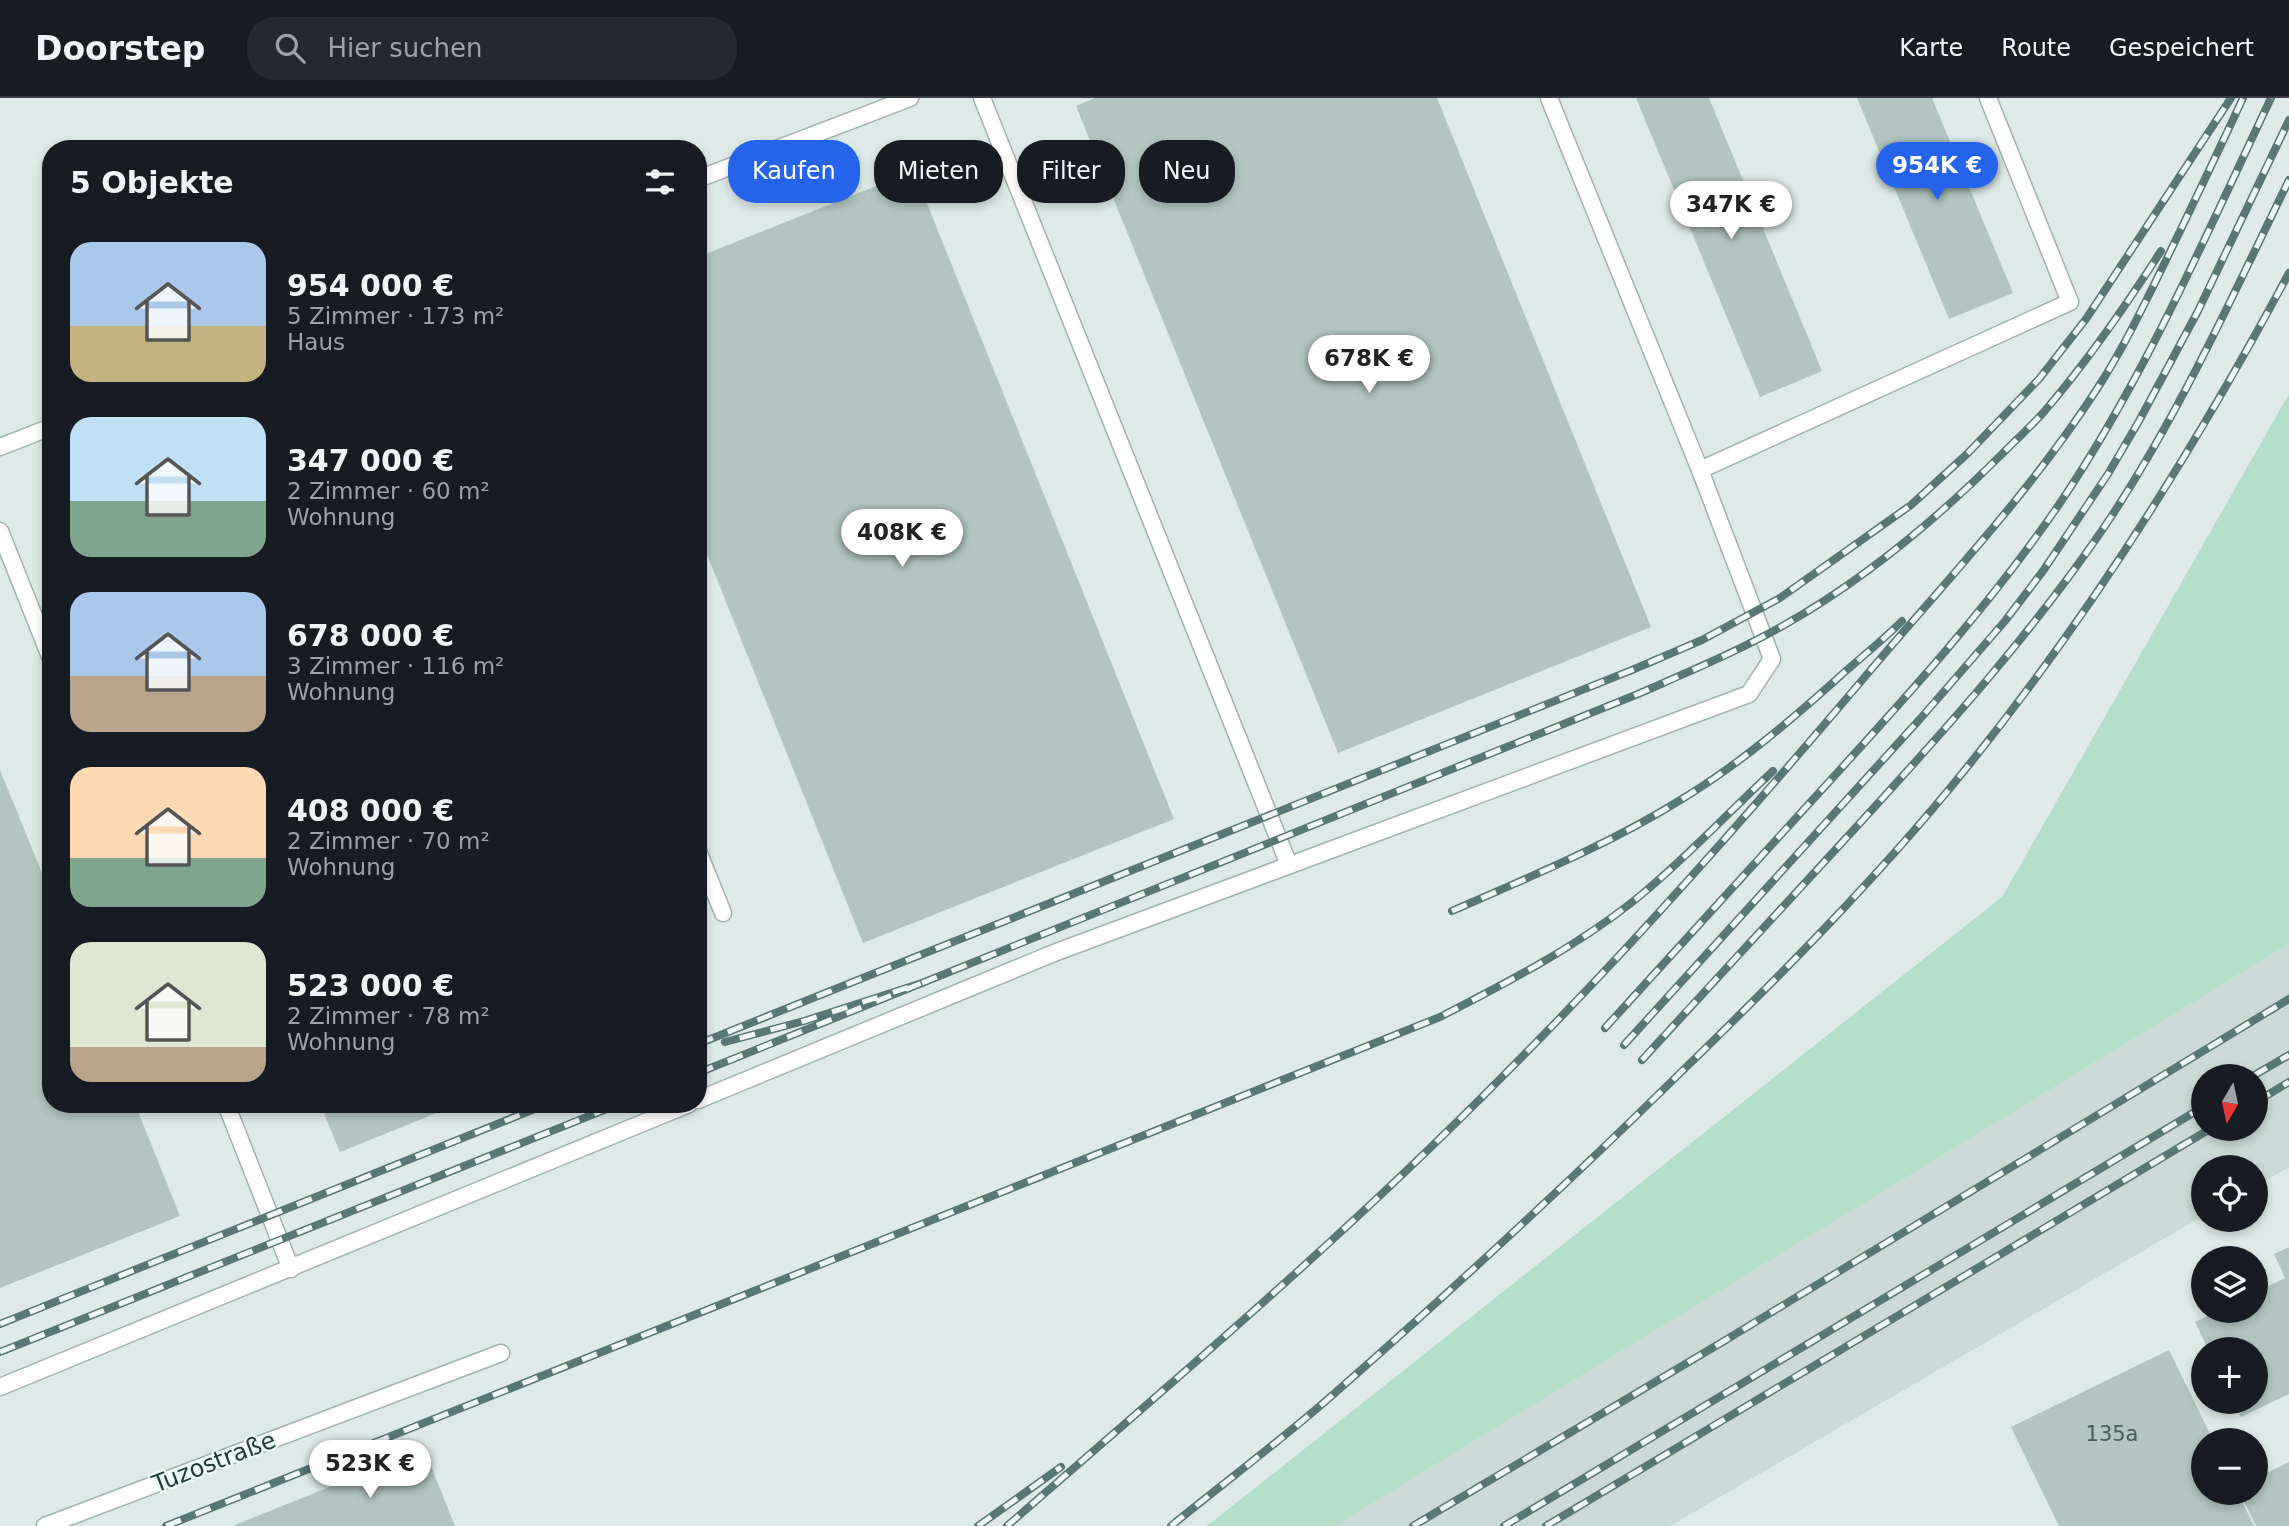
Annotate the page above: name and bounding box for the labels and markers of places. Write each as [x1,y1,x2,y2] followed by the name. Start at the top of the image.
[1880,142,1994,202] pin: 954K €
[1674,181,1788,241] pin: 347K €
[1312,336,1426,395] pin: 678K €
[845,510,959,569] pin: 408K €
[313,1440,427,1500] pin: 523K €

